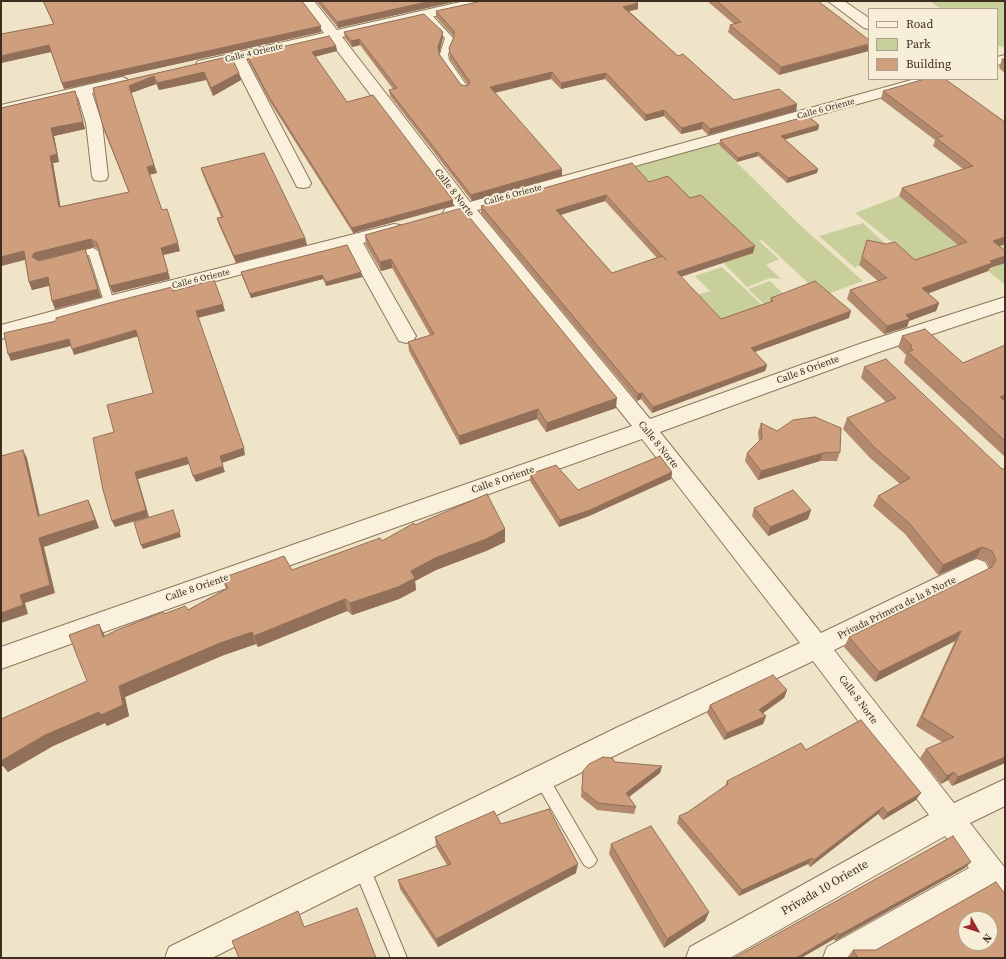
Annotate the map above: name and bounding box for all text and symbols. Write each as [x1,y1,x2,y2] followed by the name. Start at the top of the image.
[868,8,998,80] legend
[906,16,933,32] text: Road
[906,36,931,52] text: Park
[224,41,284,65] street label: Calle 4 Oriente
[906,56,951,72] text: Building
[796,96,856,122] street label: Calle 6 Oriente
[432,167,476,219] street label: Calle 8 Norte
[483,182,543,208] street label: Calle 6 Oriente
[171,267,231,291] street label: Calle 6 Oriente
[775,353,841,387] street label: Calle 8 Oriente
[635,419,681,471] street label: Calle 8 Norte
[470,464,536,496] street label: Calle 8 Oriente
[164,572,230,604] street label: Calle 8 Oriente
[836,574,958,642] street label: Privada Primera de la 8 Norte
[836,673,880,727] street label: Calle 8 Norte
[779,857,871,919] street label: Privada 10 Oriente
[958,911,998,951] north arrow
[979,930,995,946] text: N

